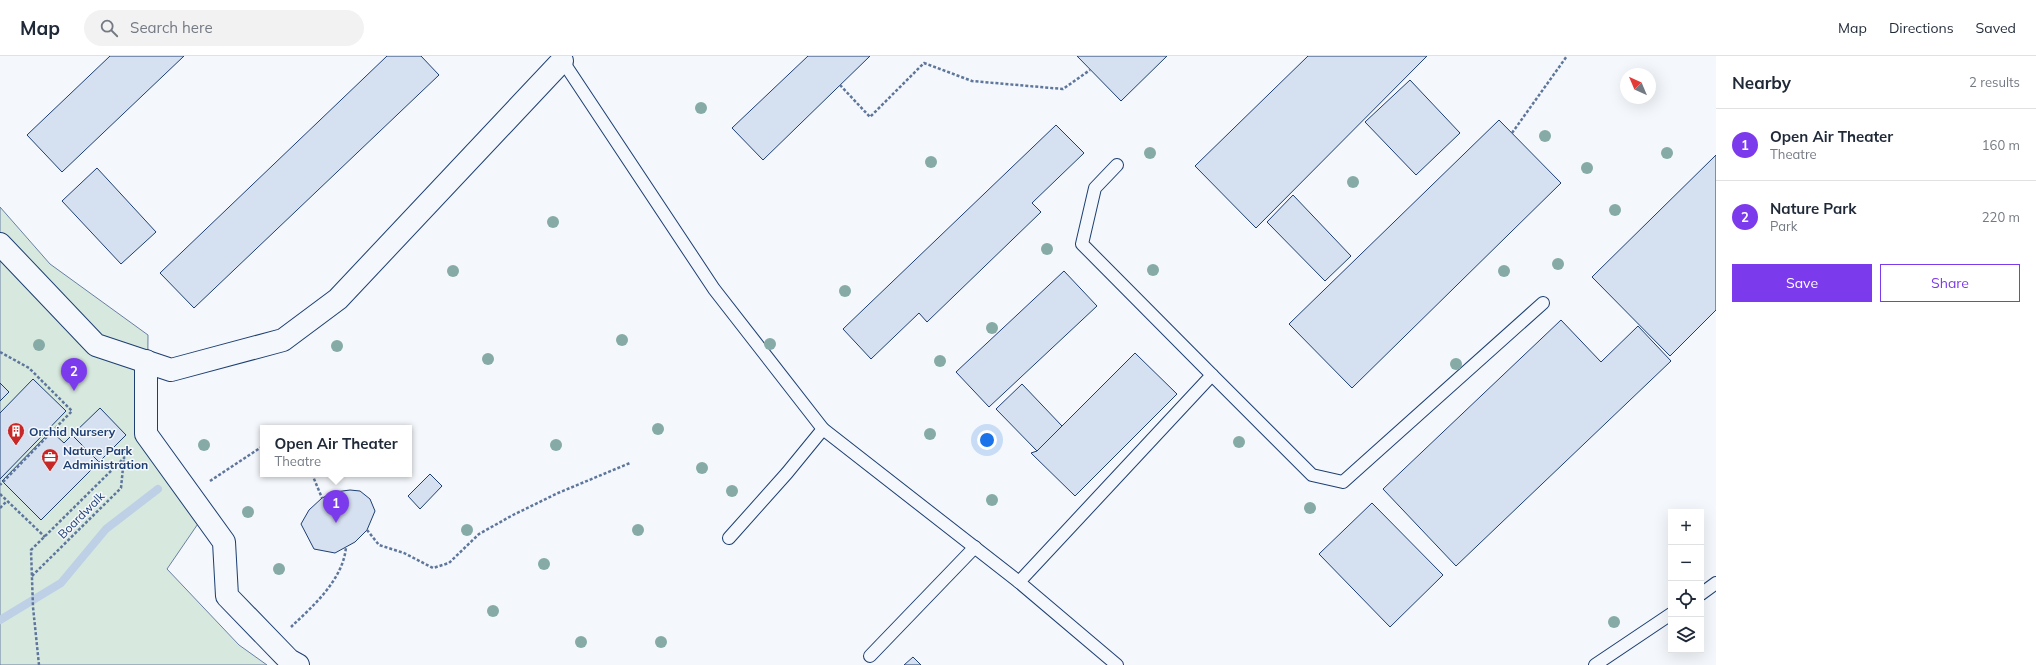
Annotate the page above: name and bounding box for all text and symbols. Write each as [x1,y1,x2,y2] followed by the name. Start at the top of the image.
[84,10,364,46] search box
[20,16,60,40] text: Map
[98,17,120,39] icon: search
[130,18,213,37] text: Search here
[1838,19,1867,37] text: Map
[1889,19,1954,37] text: Directions
[1976,19,2016,37] text: Saved
[1620,68,1656,104] north arrow
[1732,72,1791,93] text: Nearby
[1969,74,2020,90] text: 2 results
[1770,127,1893,146] text: Open Air Theater
[1741,137,1749,153] text: 1
[1982,137,2020,153] text: 160 m
[1770,146,1817,162] text: Theatre
[1770,199,1856,218] text: Nature Park
[1741,209,1749,225] text: 2
[1982,209,2020,225] text: 220 m
[1770,218,1797,234] text: Park
[1732,264,1872,302] button: Save
[1880,264,2020,302] button: Share
[61,358,87,391] pin: 2
[6,421,26,446] building icon: Orchid Nursery
[29,424,116,439] place label: Orchid Nursery
[260,425,412,477] popup
[977,430,997,450] your location
[274,434,398,453] text: Open Air Theater
[63,443,148,472] place label: Nature Park Administration
[40,447,60,472] office icon: Nature Park Administration
[274,453,321,469] text: Theatre
[54,488,108,542] street label: Boardwalk
[323,490,349,523] pin: 1
[1668,509,1704,653] map controls
[1668,509,1704,545] button: +
[1668,545,1704,581] button: −
[1668,581,1704,617] button: locate
[1668,617,1704,653] button: layers

